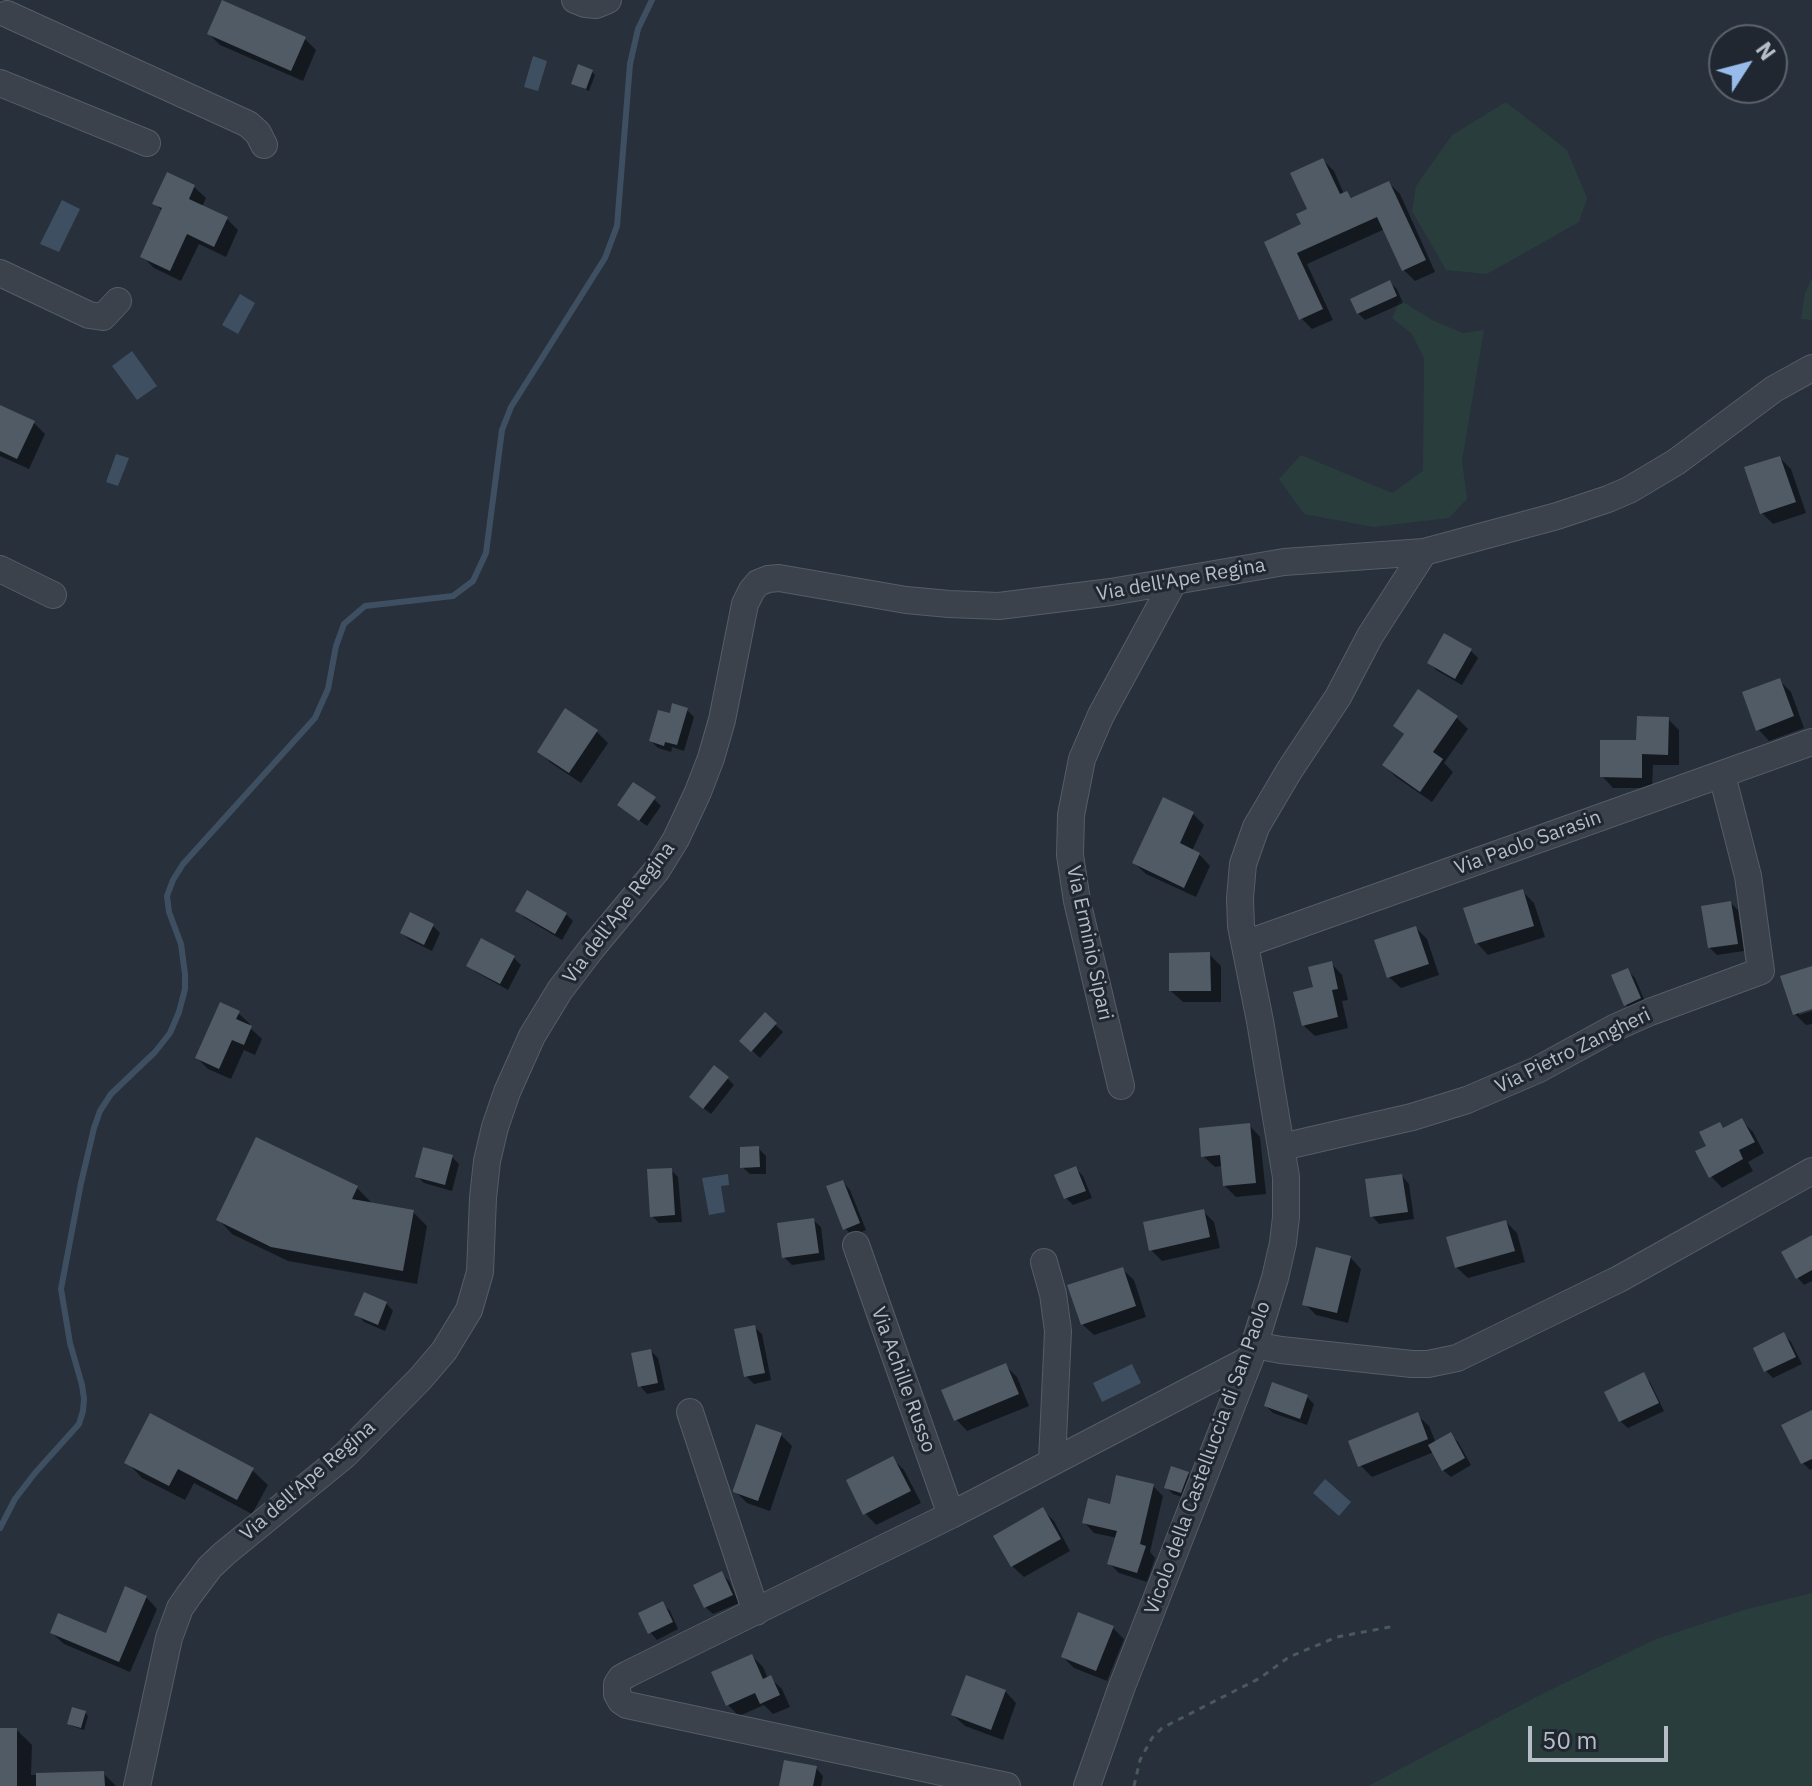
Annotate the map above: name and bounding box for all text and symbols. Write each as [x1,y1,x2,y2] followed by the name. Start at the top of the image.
[1708,24,1788,104] north arrow
[1750,36,1783,66] text: N
[1095,553,1267,607] street label: Via dell'Ape Regina
[1452,805,1604,881] street label: Via Paolo Sarasin
[558,838,680,988] street label: Via dell'Ape Regina
[1061,863,1117,1023] street label: Via Erminio Sipari
[1491,1003,1655,1099] street label: Via Pietro Zangheri
[1140,1298,1276,1618] street label: Vicolo della Castelluccia di San Paolo
[866,1304,940,1456] street label: Via Achille Russo
[236,1416,380,1546] street label: Via dell'Ape Regina
[1532,1710,1672,1760] scale bar
[1542,1724,1597,1756] text: 50 m

